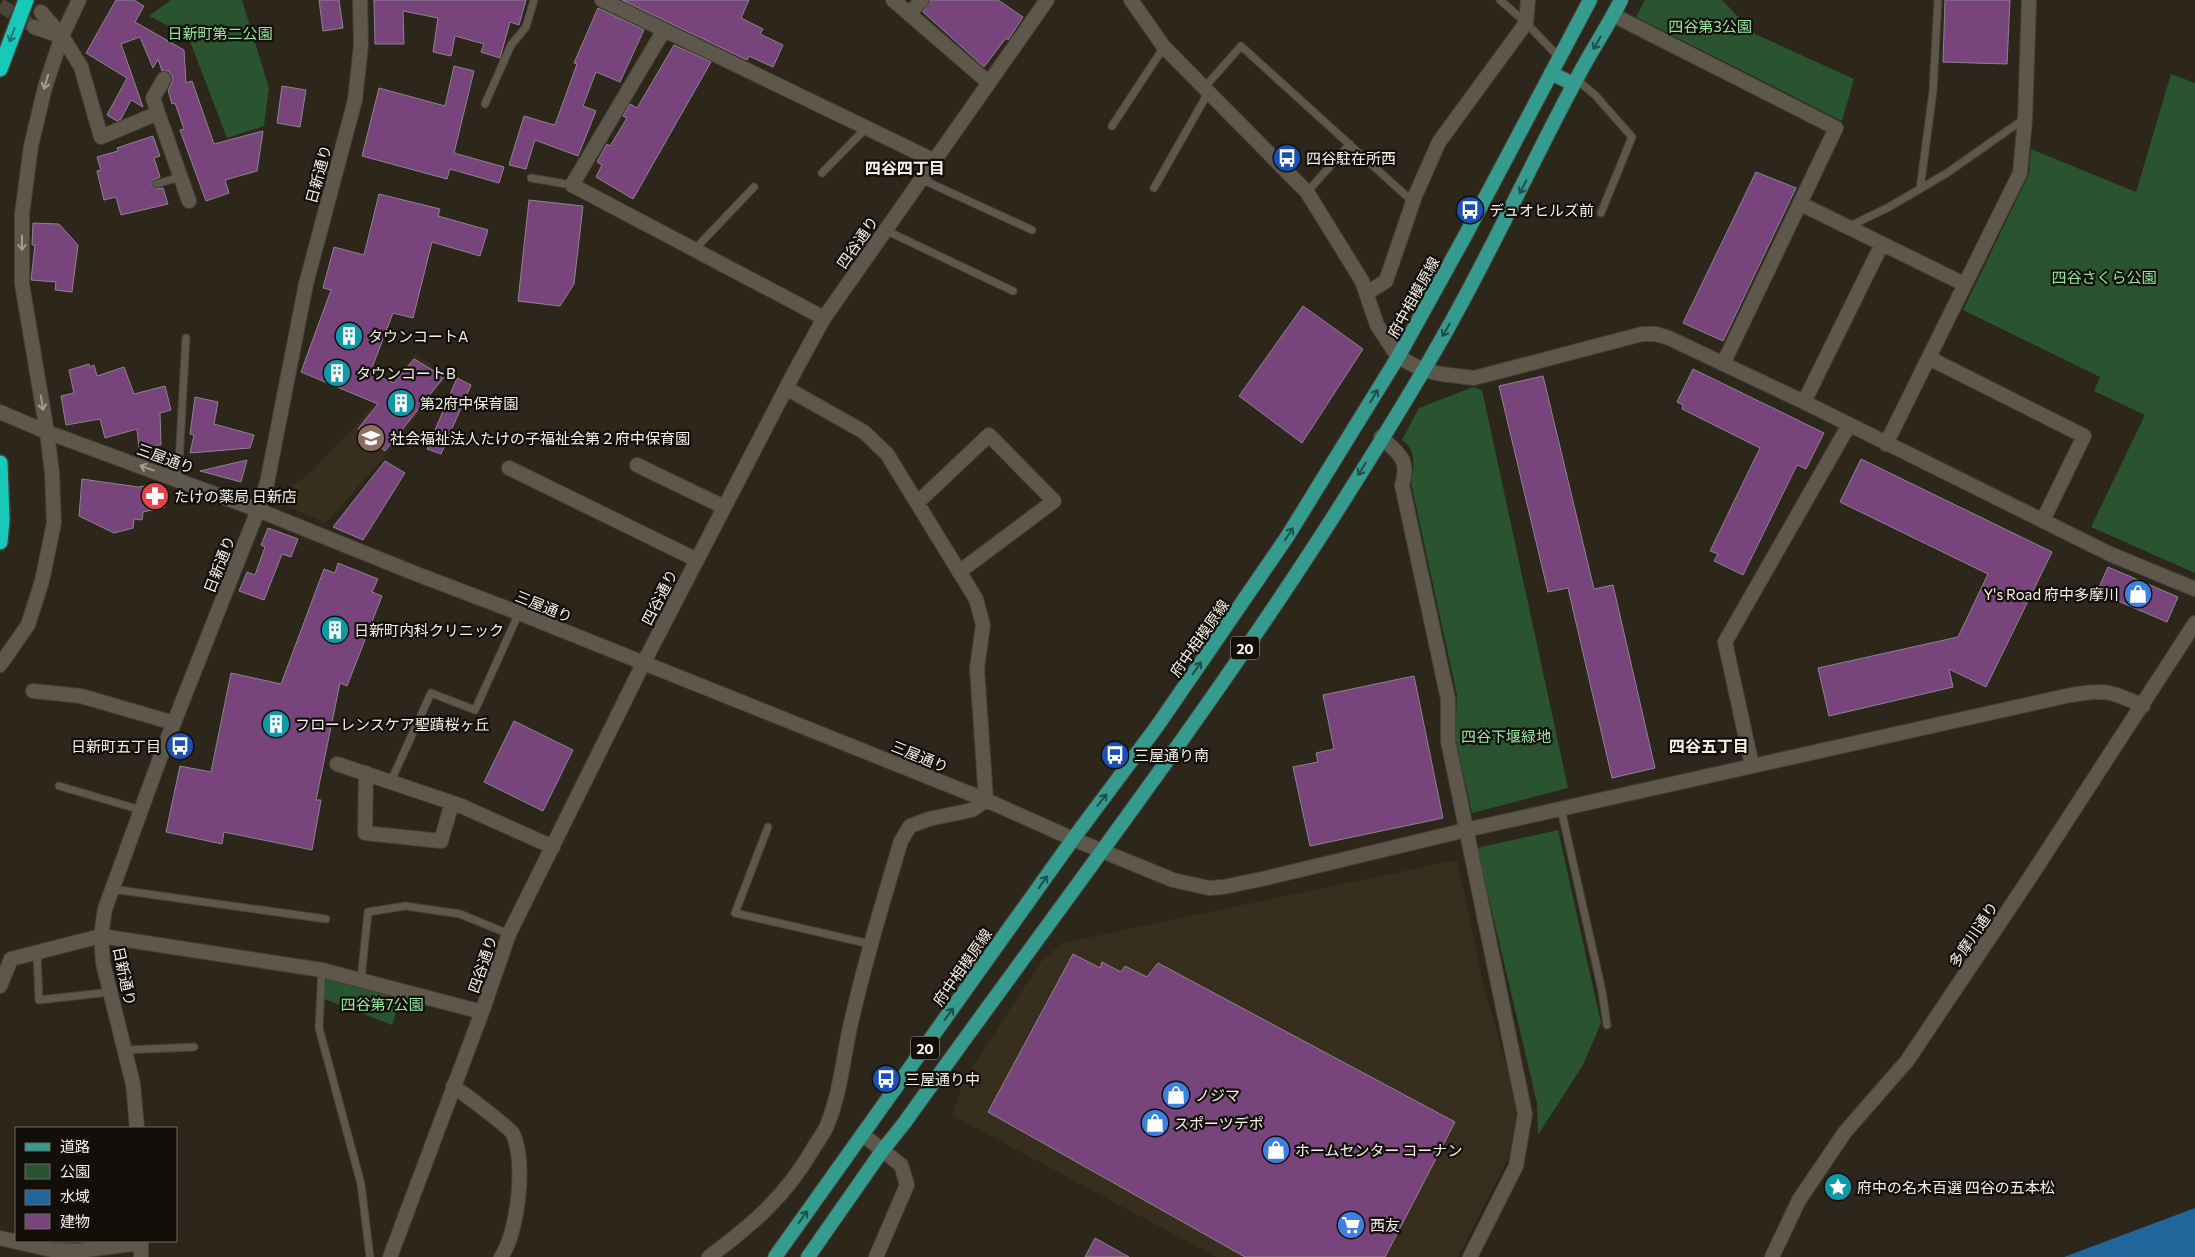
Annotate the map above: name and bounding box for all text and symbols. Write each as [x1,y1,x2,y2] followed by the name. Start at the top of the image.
[1668,17,1752,35] park label: 四谷第3公園
[167,24,273,42] park label: 日新町第二公園
[7,27,16,42] one-way arrow
[1592,35,1602,49] one-way arrow
[41,74,51,90] one-way arrow
[302,143,334,205] street label: 日新通り
[1272,143,1302,173] bus stop icon: 四谷駐在所西
[1306,149,1396,167] place label: 四谷駐在所西
[865,158,945,177] district label: 四谷四丁目
[1518,179,1527,194] one-way arrow
[1455,195,1485,225] bus stop icon: デュオヒルズ前
[1489,201,1594,219] place label: デュオヒルズ前
[832,212,882,272] street label: 四谷通り
[17,234,27,250] one-way arrow
[1383,253,1443,341] street label: 府中相模原線
[2051,268,2157,286] park label: 四谷さくら公園
[334,321,364,351] building icon: タウンコートA
[1441,323,1451,337] one-way arrow
[368,327,468,345] place label: タウンコートA
[322,358,352,388] building icon: タウンコートB
[356,364,456,382] place label: タウンコートB
[386,388,416,418] building icon: 第2府中保育園
[1370,389,1380,403] one-way arrow
[420,394,518,412] place label: 第2府中保育園
[38,395,48,411] one-way arrow
[356,423,386,453] school or university icon: 社会福祉法人たけの子福祉会第２府中保育園
[390,429,690,447] place label: 社会福祉法人たけの子福祉会第２府中保育園
[135,439,197,477] street label: 三屋通り
[1357,462,1367,476] one-way arrow
[140,463,155,472] one-way arrow
[140,481,170,511] pharmacy icon: たけの薬局 日新店
[174,487,297,505] place label: たけの薬局 日新店
[1284,528,1294,542] one-way arrow
[200,533,238,595] street label: 日新通り
[637,566,681,628] street label: 四谷通り
[2123,579,2153,609] shop icon: Y's Road 府中多摩川
[1984,585,2119,603] place label: Y's Road 府中多摩川
[513,586,575,626] street label: 三屋通り
[1166,596,1232,680] street label: 府中相模原線
[320,615,350,645] building icon: 日新町内科クリニック
[354,621,504,639] place label: 日新町内科クリニック
[1231,636,1259,660] road number: 20
[1192,662,1202,676] one-way arrow
[261,709,291,739] building icon: フローレンスケア聖蹟桜ヶ丘
[295,715,490,733] place label: フローレンスケア聖蹟桜ヶ丘
[1461,727,1551,745] park label: 四谷下堰緑地
[165,731,195,761] bus stop icon: 日新町五丁目
[889,736,951,776] street label: 三屋通り
[1669,736,1749,755] district label: 四谷五丁目
[71,737,161,755] place label: 日新町五丁目
[1100,740,1130,770] bus stop icon: 三屋通り南
[1134,746,1209,764] place label: 三屋通り南
[1097,794,1108,807] one-way arrow
[1038,875,1048,889] one-way arrow
[1945,898,2001,970] street label: 多摩川通り
[929,925,995,1009] street label: 府中相模原線
[464,933,500,995] street label: 四谷通り
[110,945,140,1007] street label: 日新通り
[341,995,423,1013] park label: 四谷第7公園
[944,1008,954,1022] one-way arrow
[911,1036,939,1060] road number: 20
[871,1064,901,1094] bus stop icon: 三屋通り中
[905,1070,980,1088] place label: 三屋通り中
[1161,1080,1191,1110] shop icon: ノジマ
[1195,1086,1240,1104] place label: ノジマ
[1140,1108,1170,1138] shop icon: スポーツデポ
[1174,1114,1264,1132] place label: スポーツデポ
[15,1127,178,1242] legend
[1261,1135,1291,1165] shop icon: ホームセンター コーナン
[60,1137,90,1155] text: 道路
[1295,1141,1462,1159] place label: ホームセンター コーナン
[60,1162,90,1180] text: 公園
[1823,1172,1853,1202] place icon: 府中の名木百選 四谷の五本松
[1857,1178,2055,1196] place label: 府中の名木百選 四谷の五本松
[60,1187,90,1205] text: 水域
[798,1210,808,1224] one-way arrow
[1336,1210,1366,1240] supermarket icon: 西友
[60,1212,90,1230] text: 建物
[1370,1216,1400,1234] place label: 西友

